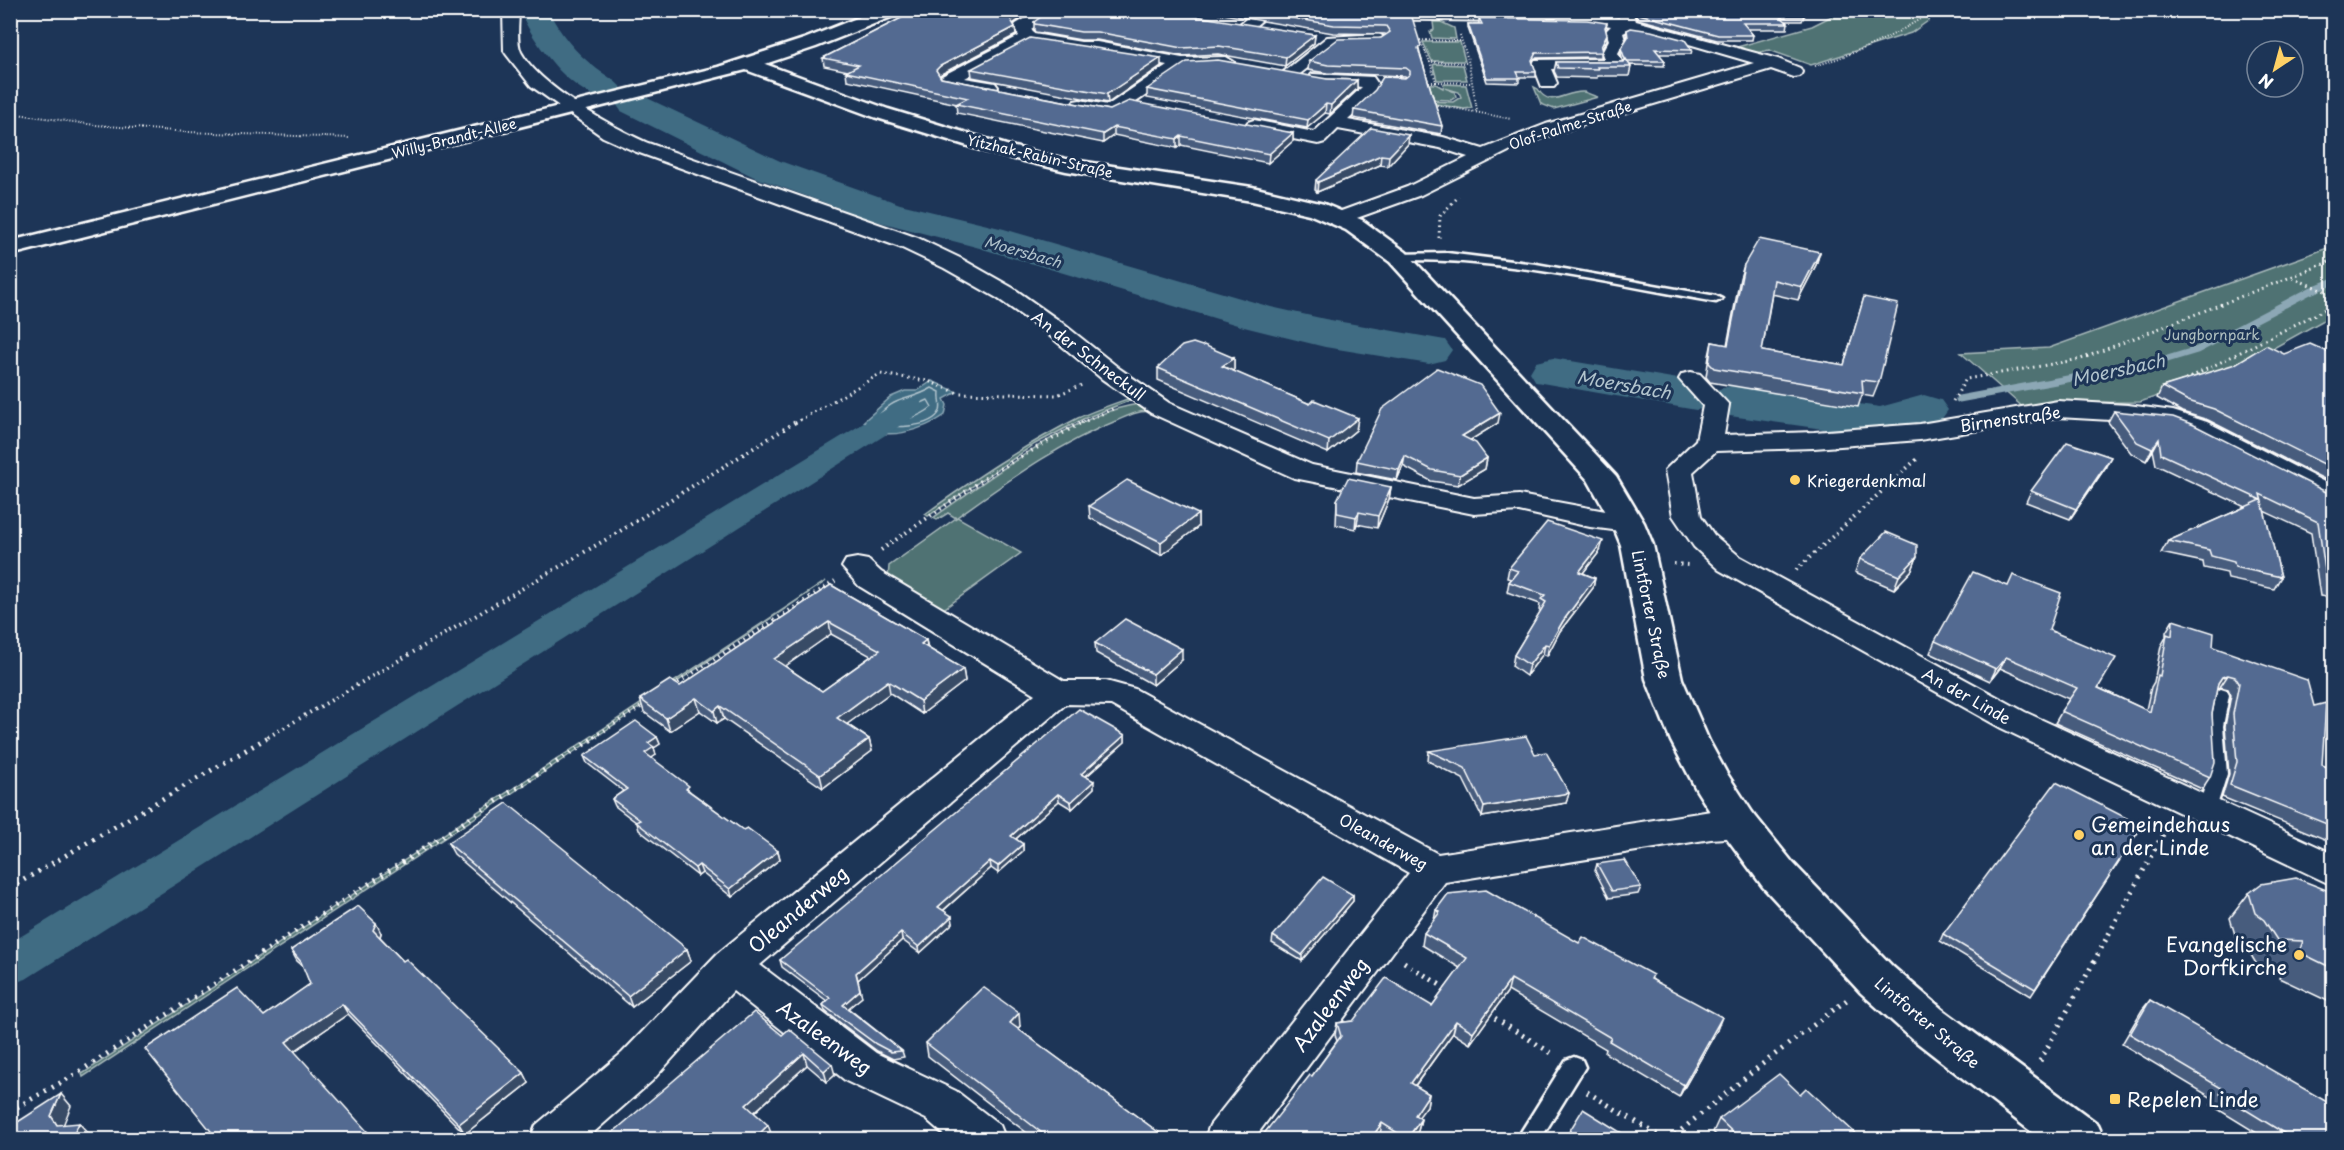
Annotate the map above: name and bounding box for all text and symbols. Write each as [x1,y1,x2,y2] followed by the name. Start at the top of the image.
[2245,39,2305,99] north arrow
[2253,69,2278,95] text: N
[1506,95,1634,155] street label: Olof-Palme-Straße
[389,112,519,164] street label: Willy-Brandt-Allee
[965,129,1115,183] street label: Yitzhak-Rabin-Straße
[982,229,1064,273] water label: Moersbach
[1027,304,1151,406] street label: An der Schneckull
[2164,324,2260,345] park label: Jungbornpark
[2069,346,2168,392] water label: Moersbach
[1575,362,1673,406] water label: Moersbach
[1958,399,2062,437] street label: Birnenstraße
[1807,468,1926,492] place label: Kriegerdenkmal
[1788,473,1802,487] marker: Kriegerdenkmal
[1627,547,1677,681] street label: Lintforter Straße
[1918,661,2016,729] street label: An der Linde
[1335,807,1433,875] street label: Oleanderweg
[2091,809,2230,862] place label: Gemeindehaus an der Linde
[2072,828,2086,842] marker: Gemeindehaus an der Linde
[741,858,855,960] street label: Oleanderweg
[2166,929,2287,982] place label: Evangelische Dorfkirche
[2292,948,2306,962] marker: Evangelische Dorfkirche
[1284,950,1376,1058] street label: Azaleenweg
[1870,971,1986,1073] street label: Lintforter Straße
[771,992,879,1082] street label: Azaleenweg
[2127,1084,2259,1114] place label: Repelen Linde
[2108,1092,2122,1106] marker: Repelen Linde

